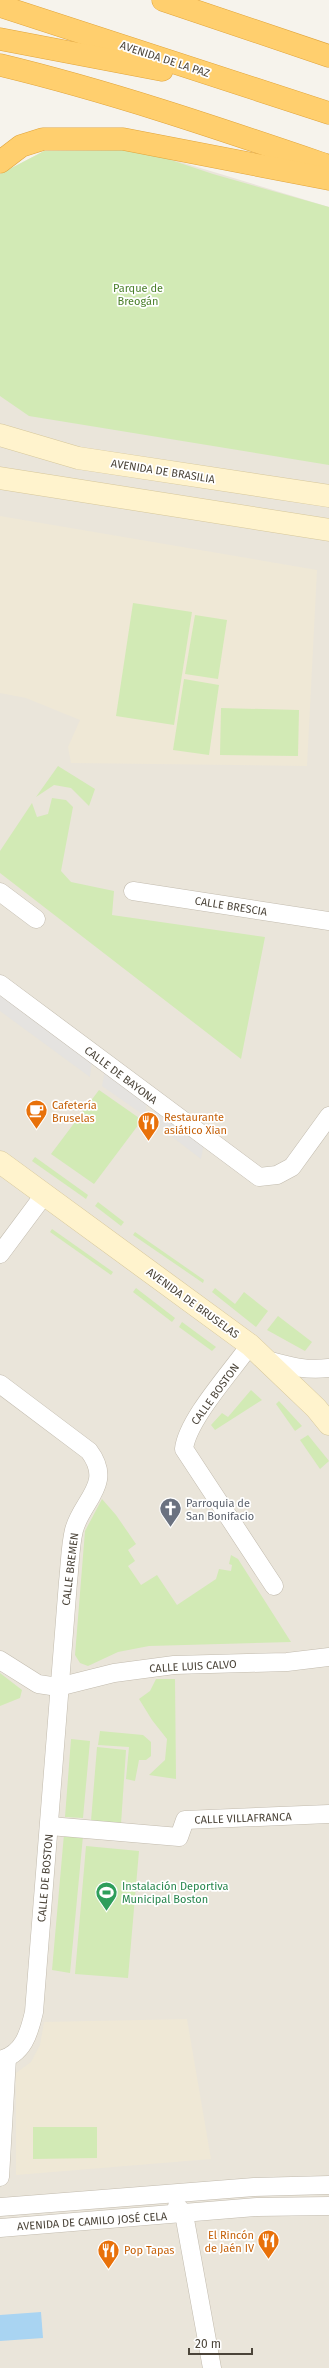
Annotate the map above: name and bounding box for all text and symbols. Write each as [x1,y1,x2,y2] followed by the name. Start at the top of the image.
[118,39,212,80] street label: AVENIDA DE LA PAZ
[113,282,163,308] park label: Parque de Breogán
[110,457,216,486] street label: AVENIDA DE BRASILIA
[194,894,269,919] street label: CALLE BRESCIA
[82,1044,160,1107] street label: CALLE DE BAYONA
[24,1098,50,1131] cafe icon: Cafetería Bruselas
[52,1099,97,1125] place label: Cafetería Bruselas
[136,1110,162,1143] restaurant icon: Restaurante asiático Xian
[164,1111,227,1137] place label: Restaurante asiático Xian
[144,1265,241,1341] street label: AVENIDA DE BRUSELAS
[189,1361,242,1428] street label: CALLE BOSTON
[157,1496,183,1529] church icon: Parroquia de San Bonifacio
[186,1497,254,1523] place label: Parroquia de San Bonifacio
[60,1532,81,1606] street label: CALLE BREMEN
[149,1658,237,1675] street label: CALLE LUIS CALVO
[194,1810,292,1827] street label: CALLE VILLAFRANCA
[35,1833,56,1923] street label: CALLE DE BOSTON
[94,1879,120,1912] sports icon: Instalación Deportiva Municipal Boston
[122,1880,228,1906] place label: Instalación Deportiva Municipal Boston
[17,2209,168,2233] street label: AVENIDA DE CAMILO JOSÉ CELA
[256,2228,282,2261] restaurant icon: El Rincón de Jaén IV
[204,2229,255,2255] place label: El Rincón de Jaén IV
[96,2237,122,2270] restaurant icon: Pop Tapas
[124,2244,175,2257] place label: Pop Tapas
[189,2330,252,2356] scale bar
[195,2337,221,2351] text: 20 m

